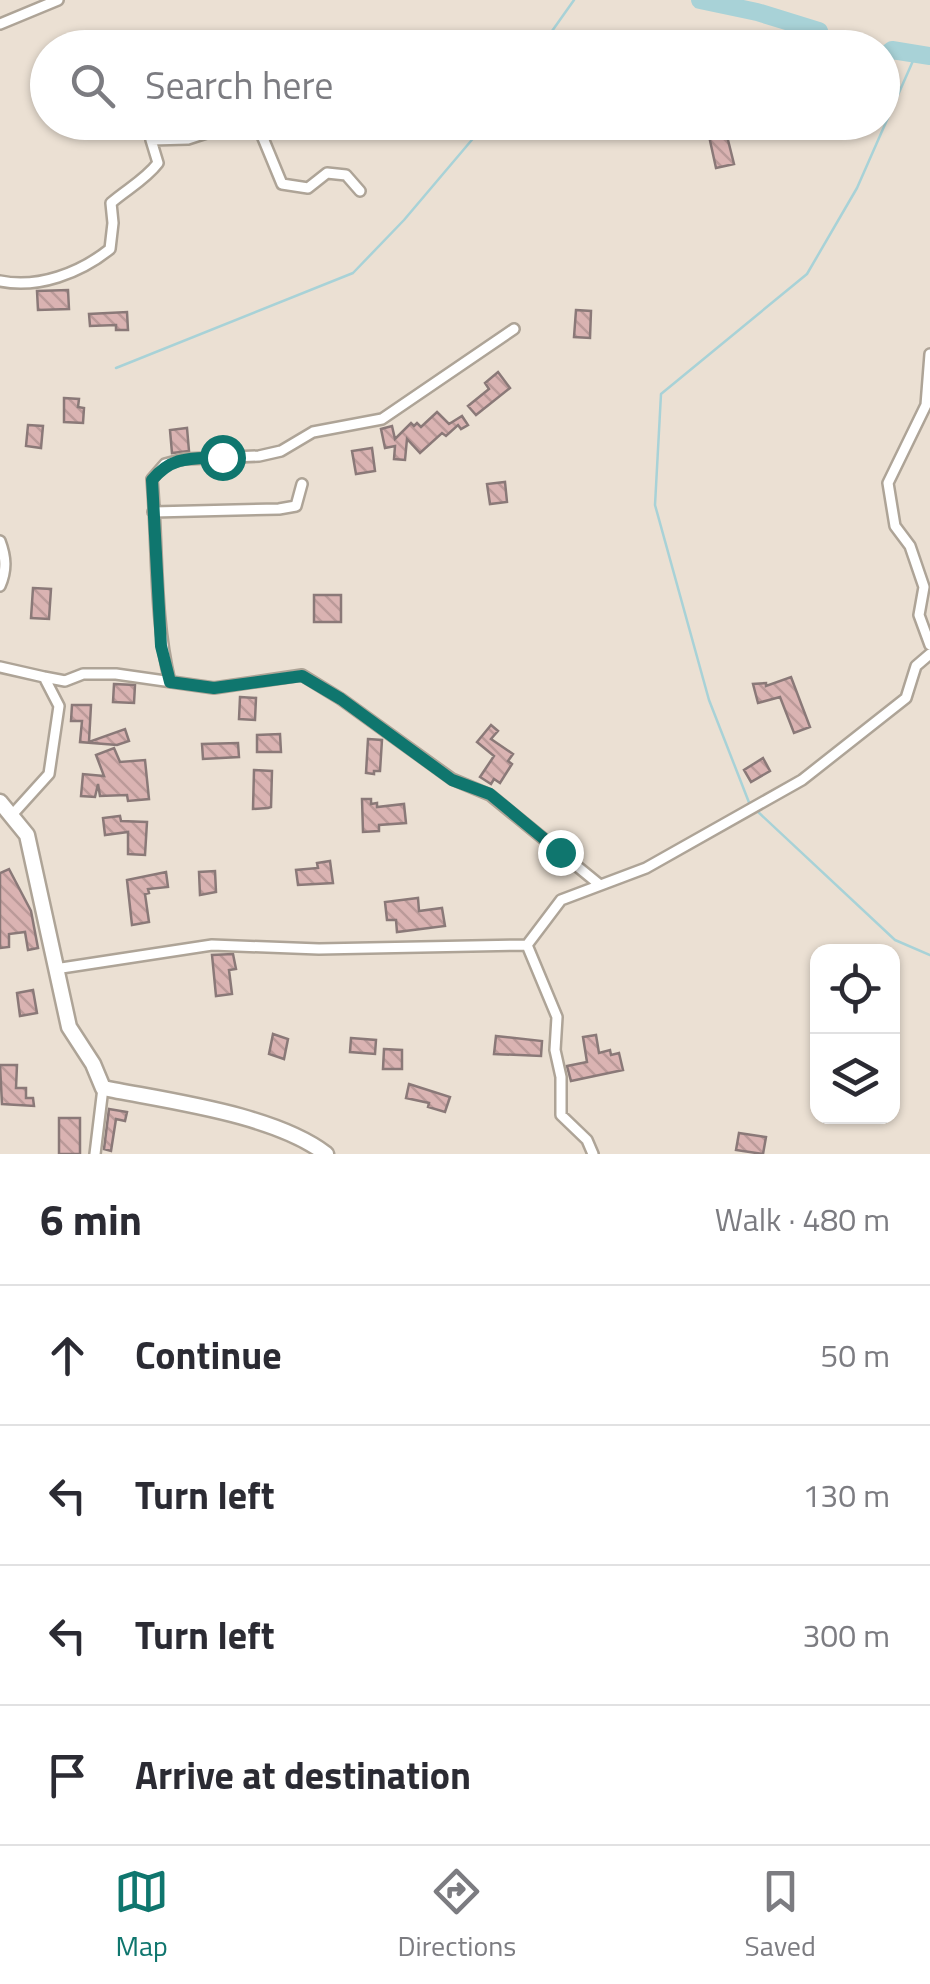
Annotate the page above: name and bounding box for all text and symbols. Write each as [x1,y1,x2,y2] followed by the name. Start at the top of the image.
[30,30,900,140] search box
[145,56,333,114] text: Search here
[65,58,120,113] icon: search
[200,435,246,481] route start
[538,830,584,876] route end
[810,944,900,1124] map controls
[810,944,900,1034] button: locate
[810,1034,900,1124] button: layers
[40,1187,142,1251] text: 6 min
[715,1195,890,1243] text: Walk · 480 m
[135,1326,282,1384] text: Continue
[40,1328,95,1383] icon: ahead
[820,1331,890,1379] text: 50 m
[135,1466,275,1524] text: Turn left
[40,1468,95,1523] icon: left
[802,1471,890,1519] text: 130 m
[135,1606,275,1664] text: Turn left
[40,1608,95,1663] icon: left
[802,1611,890,1659] text: 300 m
[135,1746,471,1804] text: Arrive at destination
[40,1748,95,1803] icon: arrive
[114,1864,169,1967] tab: Map
[397,1864,516,1967] tab: Directions
[745,1864,816,1967] tab: Saved

